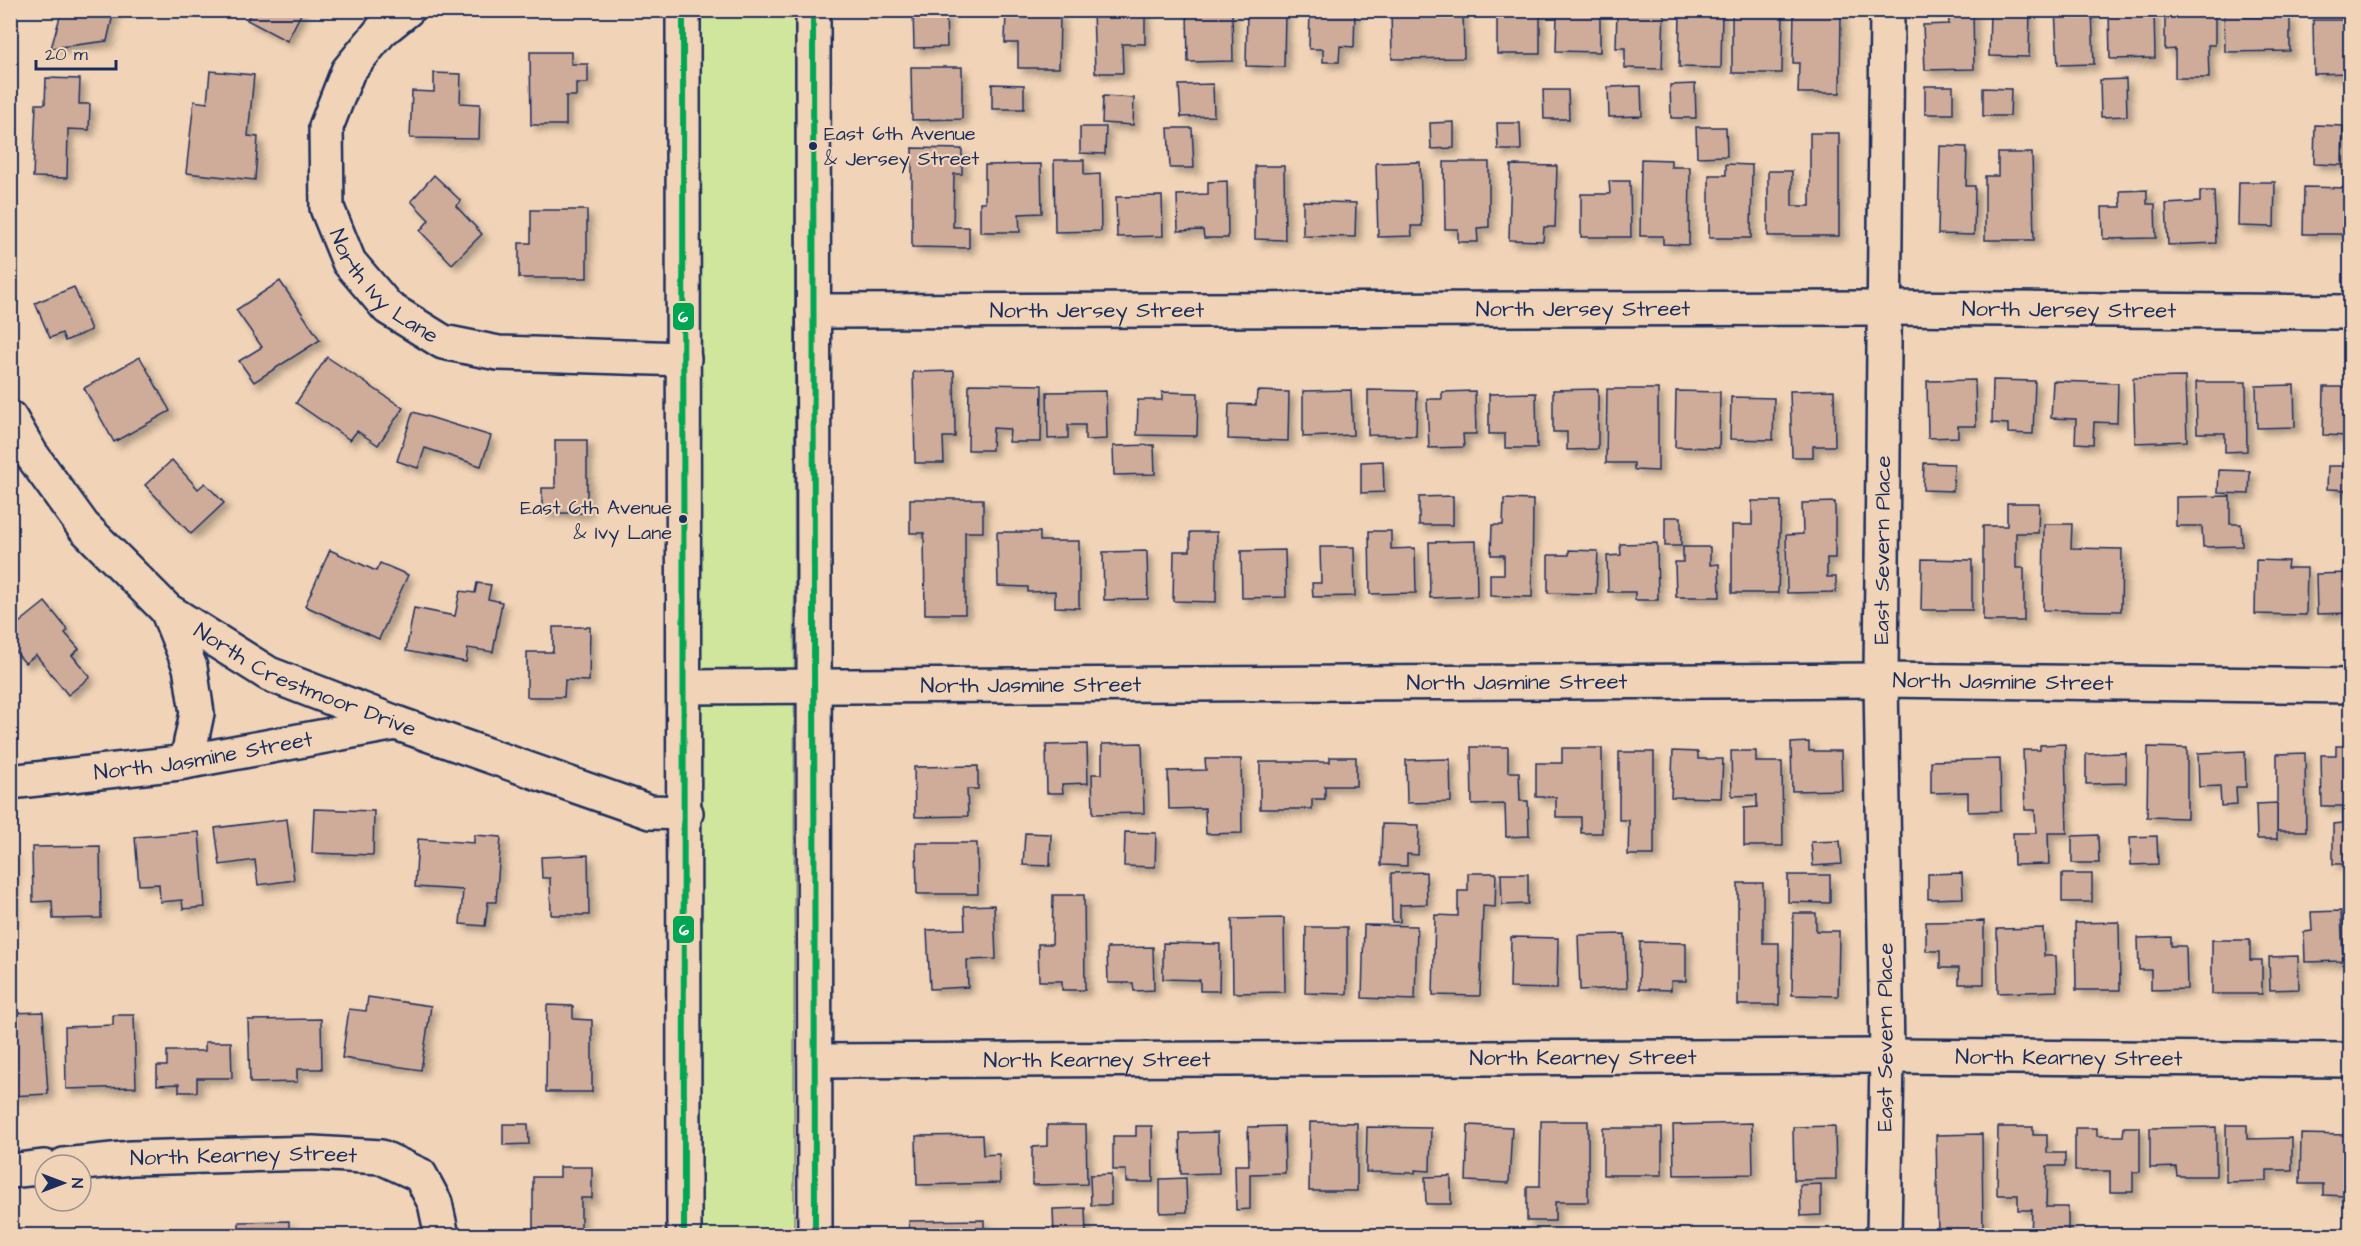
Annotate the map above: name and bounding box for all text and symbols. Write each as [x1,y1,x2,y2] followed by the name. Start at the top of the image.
[36,33,116,71] scale bar
[45,42,88,67] text: 20 m
[824,120,979,174] place label: East 6th Avenue & Jersey Street
[807,140,819,152] marker: East 6th Avenue & Jersey Street
[322,224,445,351] street label: North Ivy Lane
[1476,293,1690,325] street label: North Jersey Street
[1962,293,2176,326] street label: North Jersey Street
[990,294,1204,327] street label: North Jersey Street
[672,302,695,331] line badge: 6
[678,306,688,328] text: 6
[1866,455,1899,645] street label: East Severn Place
[520,494,672,548] place label: East 6th Avenue & Ivy Lane
[677,513,689,525] marker: East 6th Avenue & Ivy Lane
[188,615,420,744] street label: North Crestmoor Drive
[1892,665,2114,698] street label: North Jasmine Street
[1406,666,1628,698] street label: North Jasmine Street
[920,669,1142,701] street label: North Jasmine Street
[92,723,315,788] street label: North Jasmine Street
[672,915,695,944] line badge: 6
[679,919,689,941] text: 6
[1870,943,1901,1131] street label: East Severn Place
[1469,1041,1697,1074] street label: North Kearney Street
[1955,1041,2183,1074] street label: North Kearney Street
[983,1044,1211,1076] street label: North Kearney Street
[130,1137,358,1174] street label: North Kearney Street
[33,1153,93,1213] north arrow
[66,1178,88,1188] text: N

